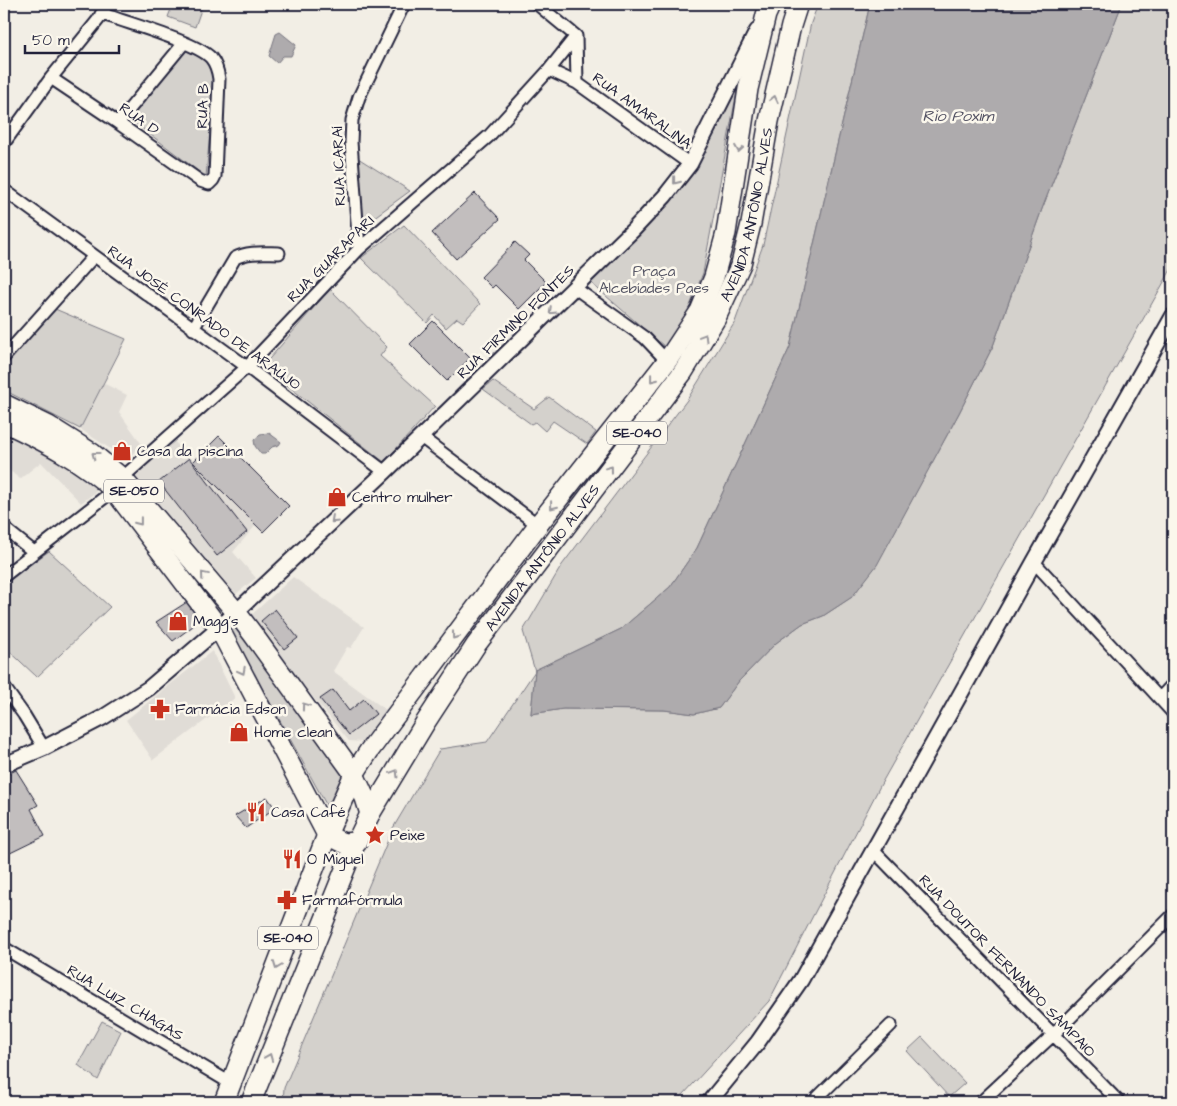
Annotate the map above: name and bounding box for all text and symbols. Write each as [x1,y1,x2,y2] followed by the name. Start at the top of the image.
[25,22,119,54] scale bar
[32,30,70,51] text: 50 m
[588,68,696,154] street label: RUA AMARALINA
[192,83,214,129] street label: RUA B
[768,95,779,103] one-way arrow
[115,98,163,141] street label: RUA D
[923,105,995,127] water label: Rio Poxim
[327,126,351,206] street label: RUA ICARAÍ
[715,126,778,305] street label: AVENIDA ANTÔNIO ALVES
[734,145,745,153] one-way arrow
[674,175,682,184] one-way arrow
[283,211,379,307] street label: RUA GUARAPARI
[103,241,305,395] street label: RUA JOSÉ CONRADO DE ARAÚJO
[453,260,580,384] street label: RUA FIRMINO FONTES
[599,261,710,299] park label: Praça Alcebíades Paes
[548,305,557,314] one-way arrow
[698,333,708,342] one-way arrow
[651,373,659,382] one-way arrow
[607,422,667,444] road number: SE-040
[111,440,133,462] shop icon: Casa da piscina
[137,441,243,462] place label: Casa da piscina
[92,453,101,461] one-way arrow
[604,465,613,475] one-way arrow
[104,480,164,502] road number: SE-050
[480,480,605,635] street label: AVENIDA ANTÔNIO ALVES
[326,486,348,508] shop icon: Centro mulher
[352,487,453,508] place label: Centro mulher
[549,501,558,510] one-way arrow
[330,514,339,523] one-way arrow
[133,516,141,525] one-way arrow
[201,571,210,580] one-way arrow
[167,610,189,632] shop icon: Magg's
[193,611,239,633] place label: Magg's
[452,630,461,640] one-way arrow
[236,666,246,675] one-way arrow
[149,698,171,720] pharmacy icon: Farmácia Edson
[175,699,287,720] place label: Farmácia Edson
[302,702,311,712] one-way arrow
[228,721,250,743] shop icon: Home clean
[254,722,333,743] place label: Home clean
[389,769,399,778] one-way arrow
[245,801,267,823] restaurant icon: Casa Café
[271,802,346,823] place label: Casa Café
[364,824,386,846] place icon: Peixe
[390,825,425,846] place label: Peixe
[281,848,303,870] restaurant icon: O Miguel
[307,849,364,871] place label: O Miguel
[914,870,1100,1062] street label: RUA DOUTOR FERNANDO SAMPAIO
[276,889,298,911] pharmacy icon: Farmafórmula
[302,890,403,911] place label: Farmafórmula
[258,926,318,950] road number: SE-040
[63,960,188,1046] street label: RUA LUIZ CHAGAS
[273,961,283,969] one-way arrow
[263,1053,274,1062] one-way arrow

